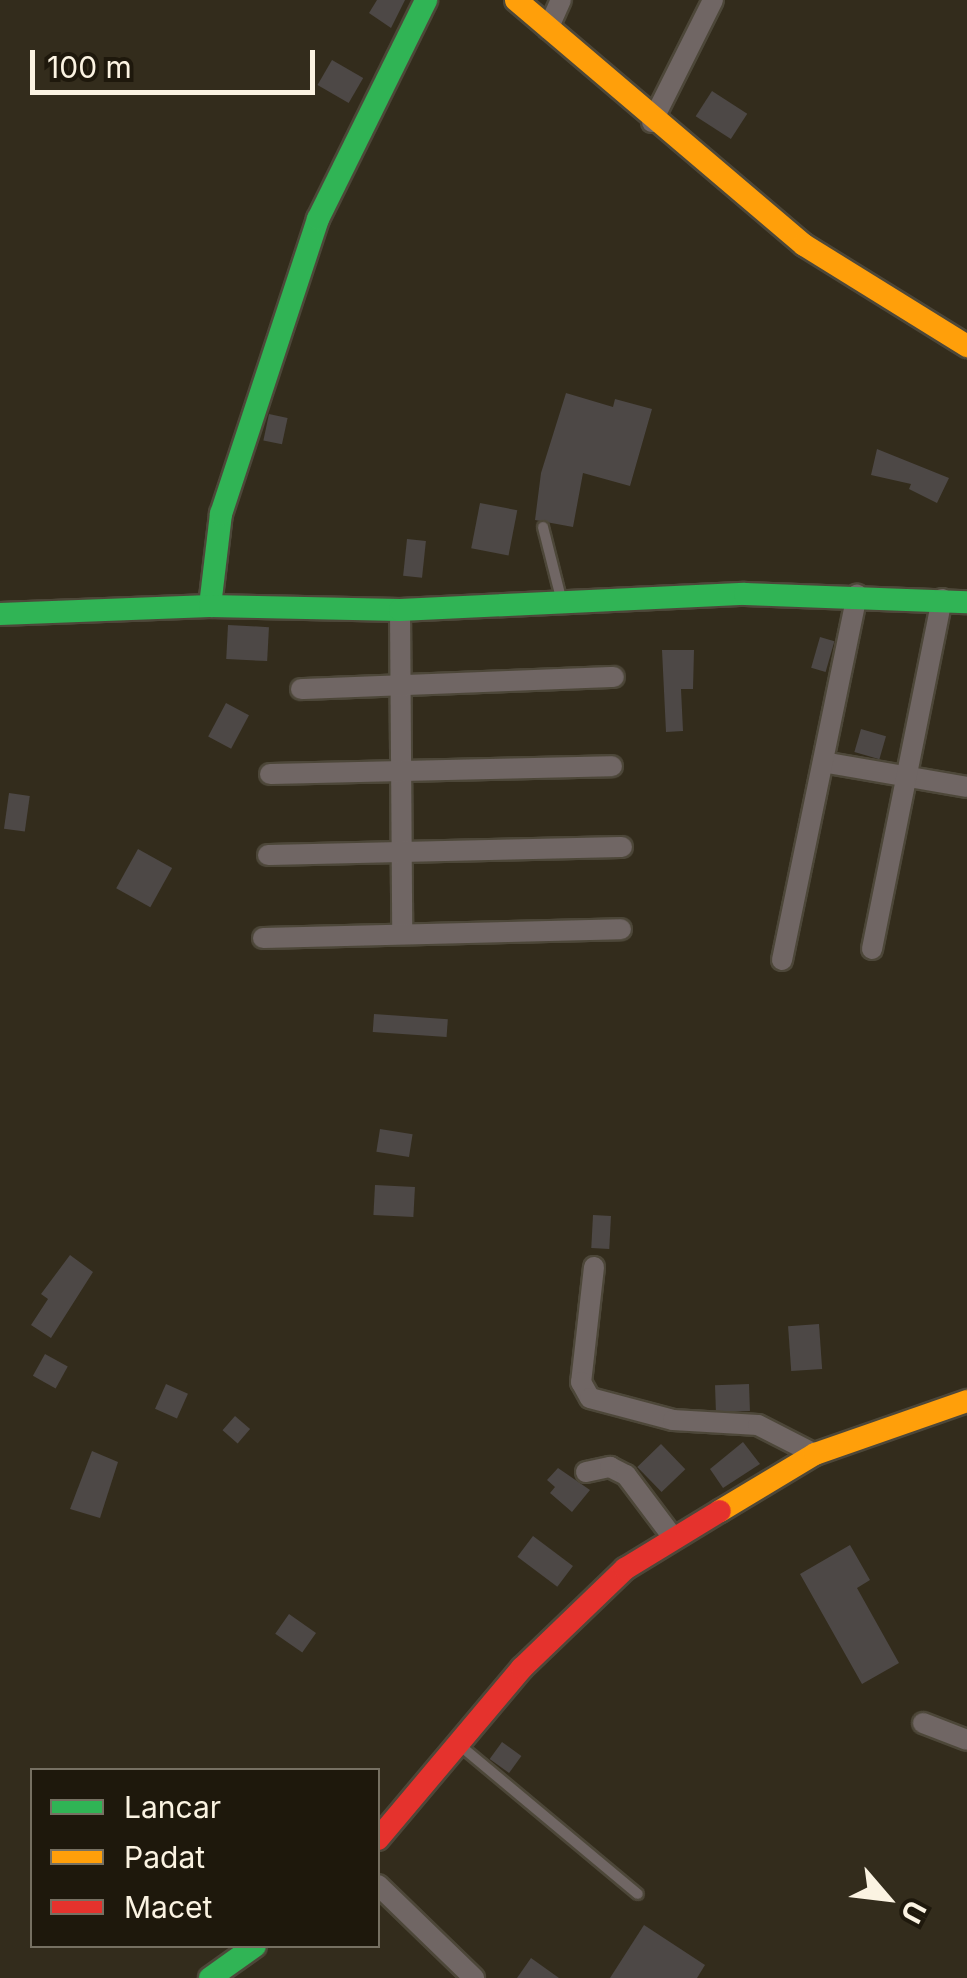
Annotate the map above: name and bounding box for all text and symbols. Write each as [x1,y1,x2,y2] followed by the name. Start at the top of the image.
[35,30,320,92] scale bar
[47,49,132,85] text: 100 m
[30,1768,380,1948] legend
[124,1789,221,1825] text: Lancar
[124,1839,205,1875] text: Padat
[837,1848,937,1948] north arrow
[124,1889,212,1925] text: Macet
[894,1895,933,1929] text: U

